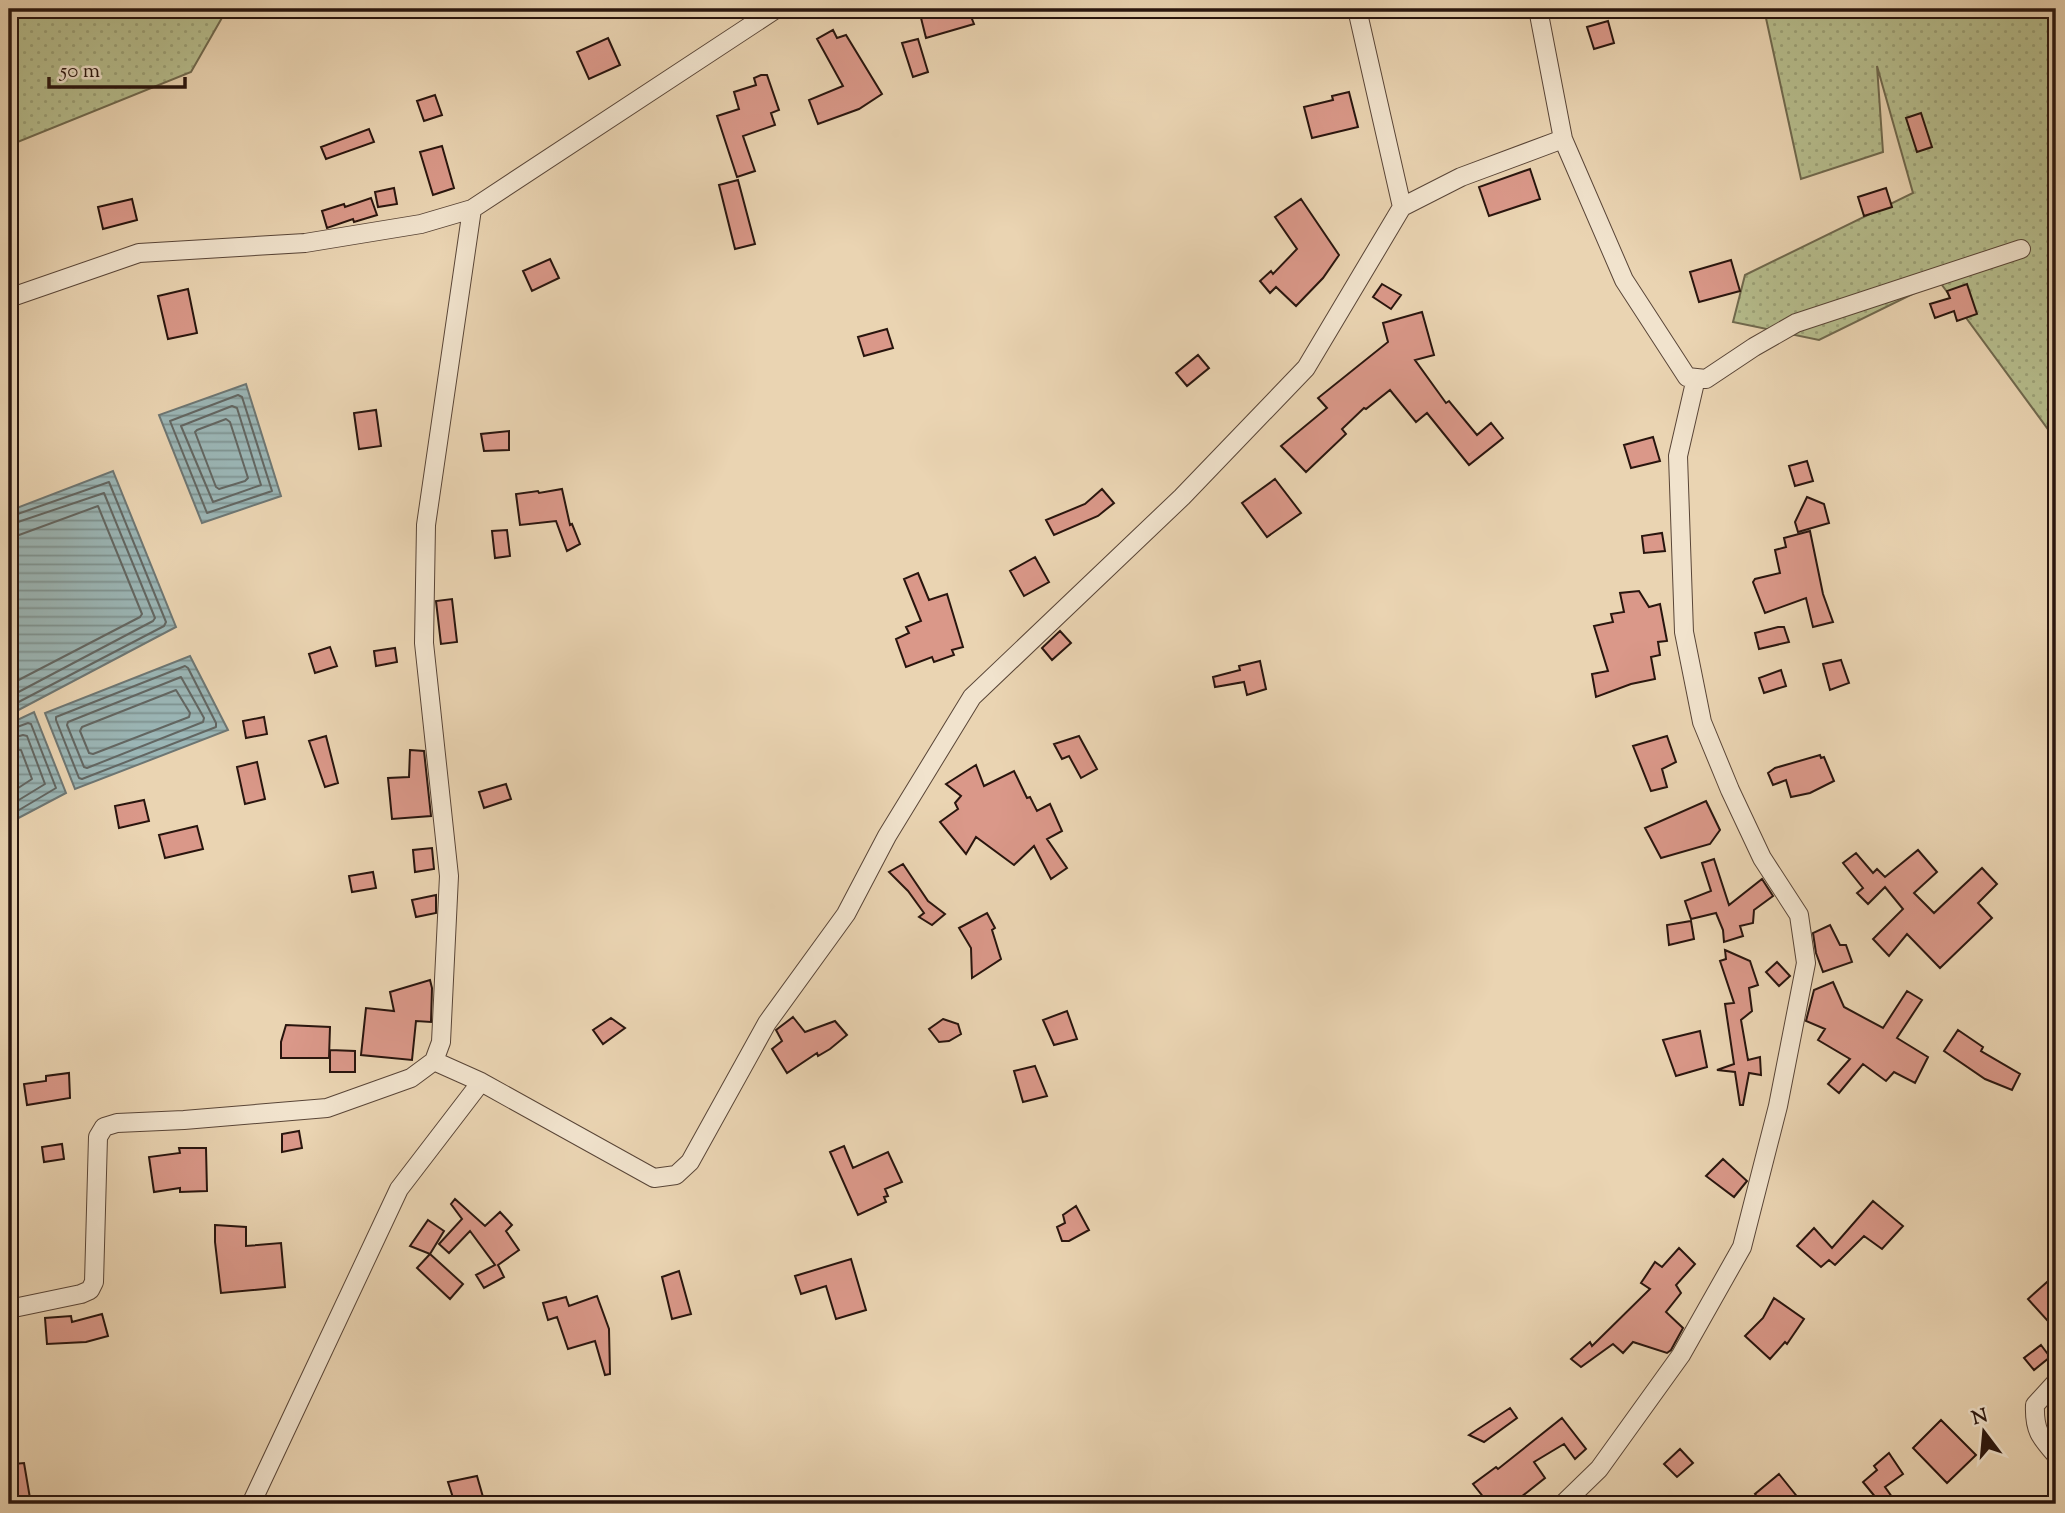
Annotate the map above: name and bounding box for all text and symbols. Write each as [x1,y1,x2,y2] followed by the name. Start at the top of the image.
[49,46,186,90] scale bar
[59,57,100,87] text: 50 m
[1950,1398,2020,1468] north arrow
[1969,1403,1991,1433] text: N

